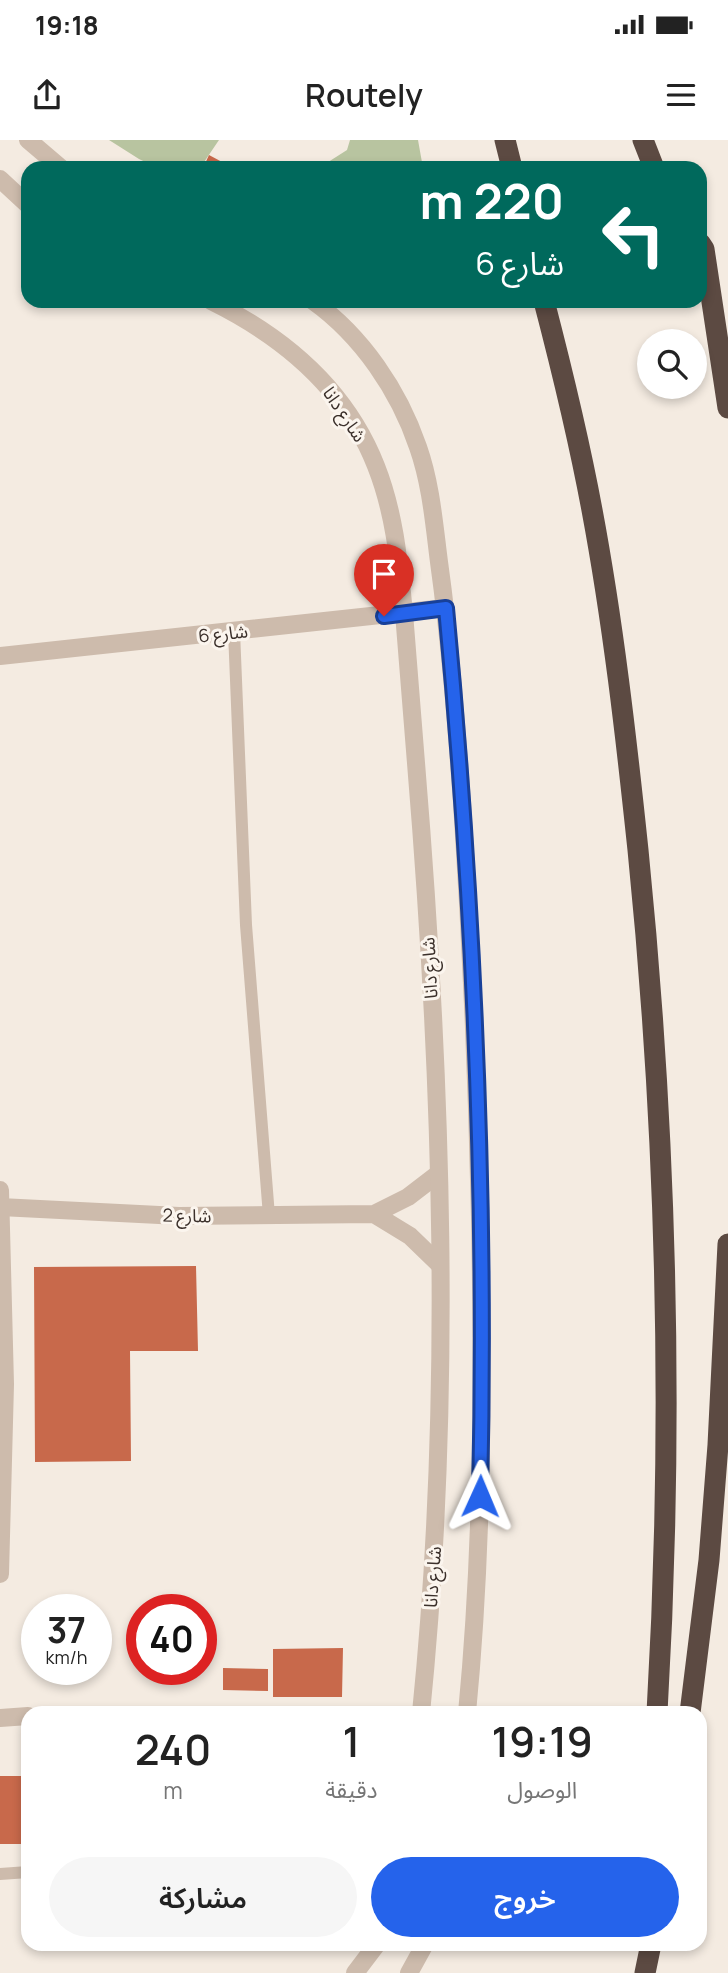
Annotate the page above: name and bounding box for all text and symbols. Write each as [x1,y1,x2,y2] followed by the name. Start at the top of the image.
[35,7,99,43] text: 19:18
[305,73,423,117] text: Routely
[28,76,66,114] icon: share
[662,76,700,114] icon: menu
[420,167,564,234] text: 220 m
[588,189,679,280] icon: left
[475,241,564,285] text: شارع 6
[637,329,707,399] map controls
[637,329,707,399] button: search
[315,382,372,448] street label: شارع دانا
[354,544,414,616] pin
[365,555,403,593] icon: arrive
[197,618,249,651] street label: شارع 6
[415,936,446,999] street label: شارع دانا
[162,1203,212,1230] street label: شارع 2
[443,1459,517,1533] position arrow
[418,1545,449,1609] street label: شارع دانا
[126,1594,217,1685] speed limit sign: 40
[47,1606,86,1654] text: 37
[46,1645,87,1669] text: km/h
[342,1712,360,1770] text: 1
[492,1712,593,1770] text: 19:19
[135,1720,211,1778] text: 240
[325,1773,378,1805] text: دقيقة
[507,1773,577,1805] text: الوصول
[163,1774,183,1806] text: m
[49,1857,357,1937] button: مشاركة
[371,1857,679,1937] button: خروج

